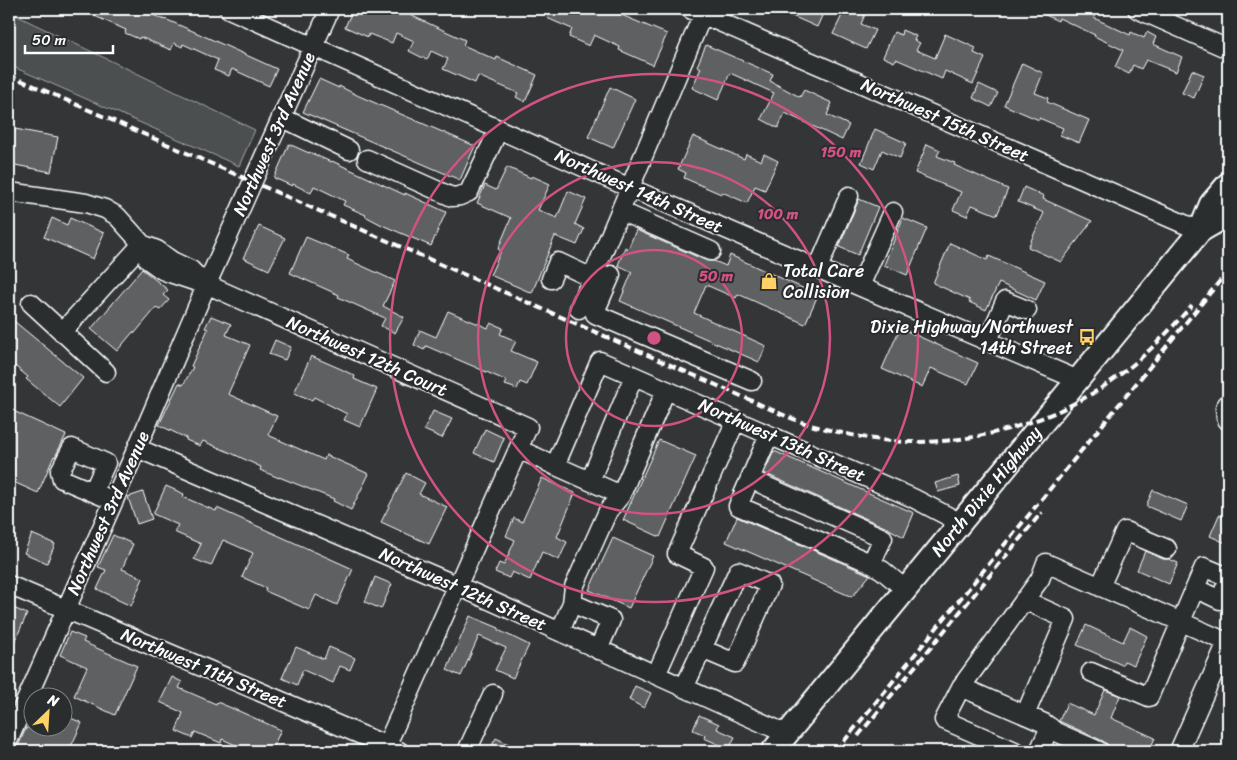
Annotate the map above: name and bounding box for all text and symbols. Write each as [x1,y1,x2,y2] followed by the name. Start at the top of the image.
[25,22,112,54] scale bar
[32,27,67,53] text: 50 m
[223,46,325,221] street label: Northwest 3rd Avenue
[856,69,1034,172] street label: Northwest 15th Street
[550,139,729,243] street label: Northwest 14th Street
[821,139,862,165] text: 150 m
[758,201,799,227] text: 100 m
[783,255,864,308] place label: Total Care Collision
[699,263,734,289] text: 50 m
[759,271,779,291] shop icon: Total Care Collision
[281,306,453,406] street label: Northwest 12th Court
[870,311,1074,364] place label: Dixie Highway/Northwest 14th Street
[1077,327,1097,347] bus stop icon: Dixie Highway/Northwest 14th Street
[645,329,663,347] centre of rings
[693,389,871,491] street label: Northwest 13th Street
[922,418,1050,564] street label: North Dixie Highway
[57,425,159,600] street label: Northwest 3rd Avenue
[374,538,552,640] street label: Northwest 12th Street
[116,619,292,718] street label: Northwest 11th Street
[43,687,63,714] text: N
[22,688,72,738] north arrow

